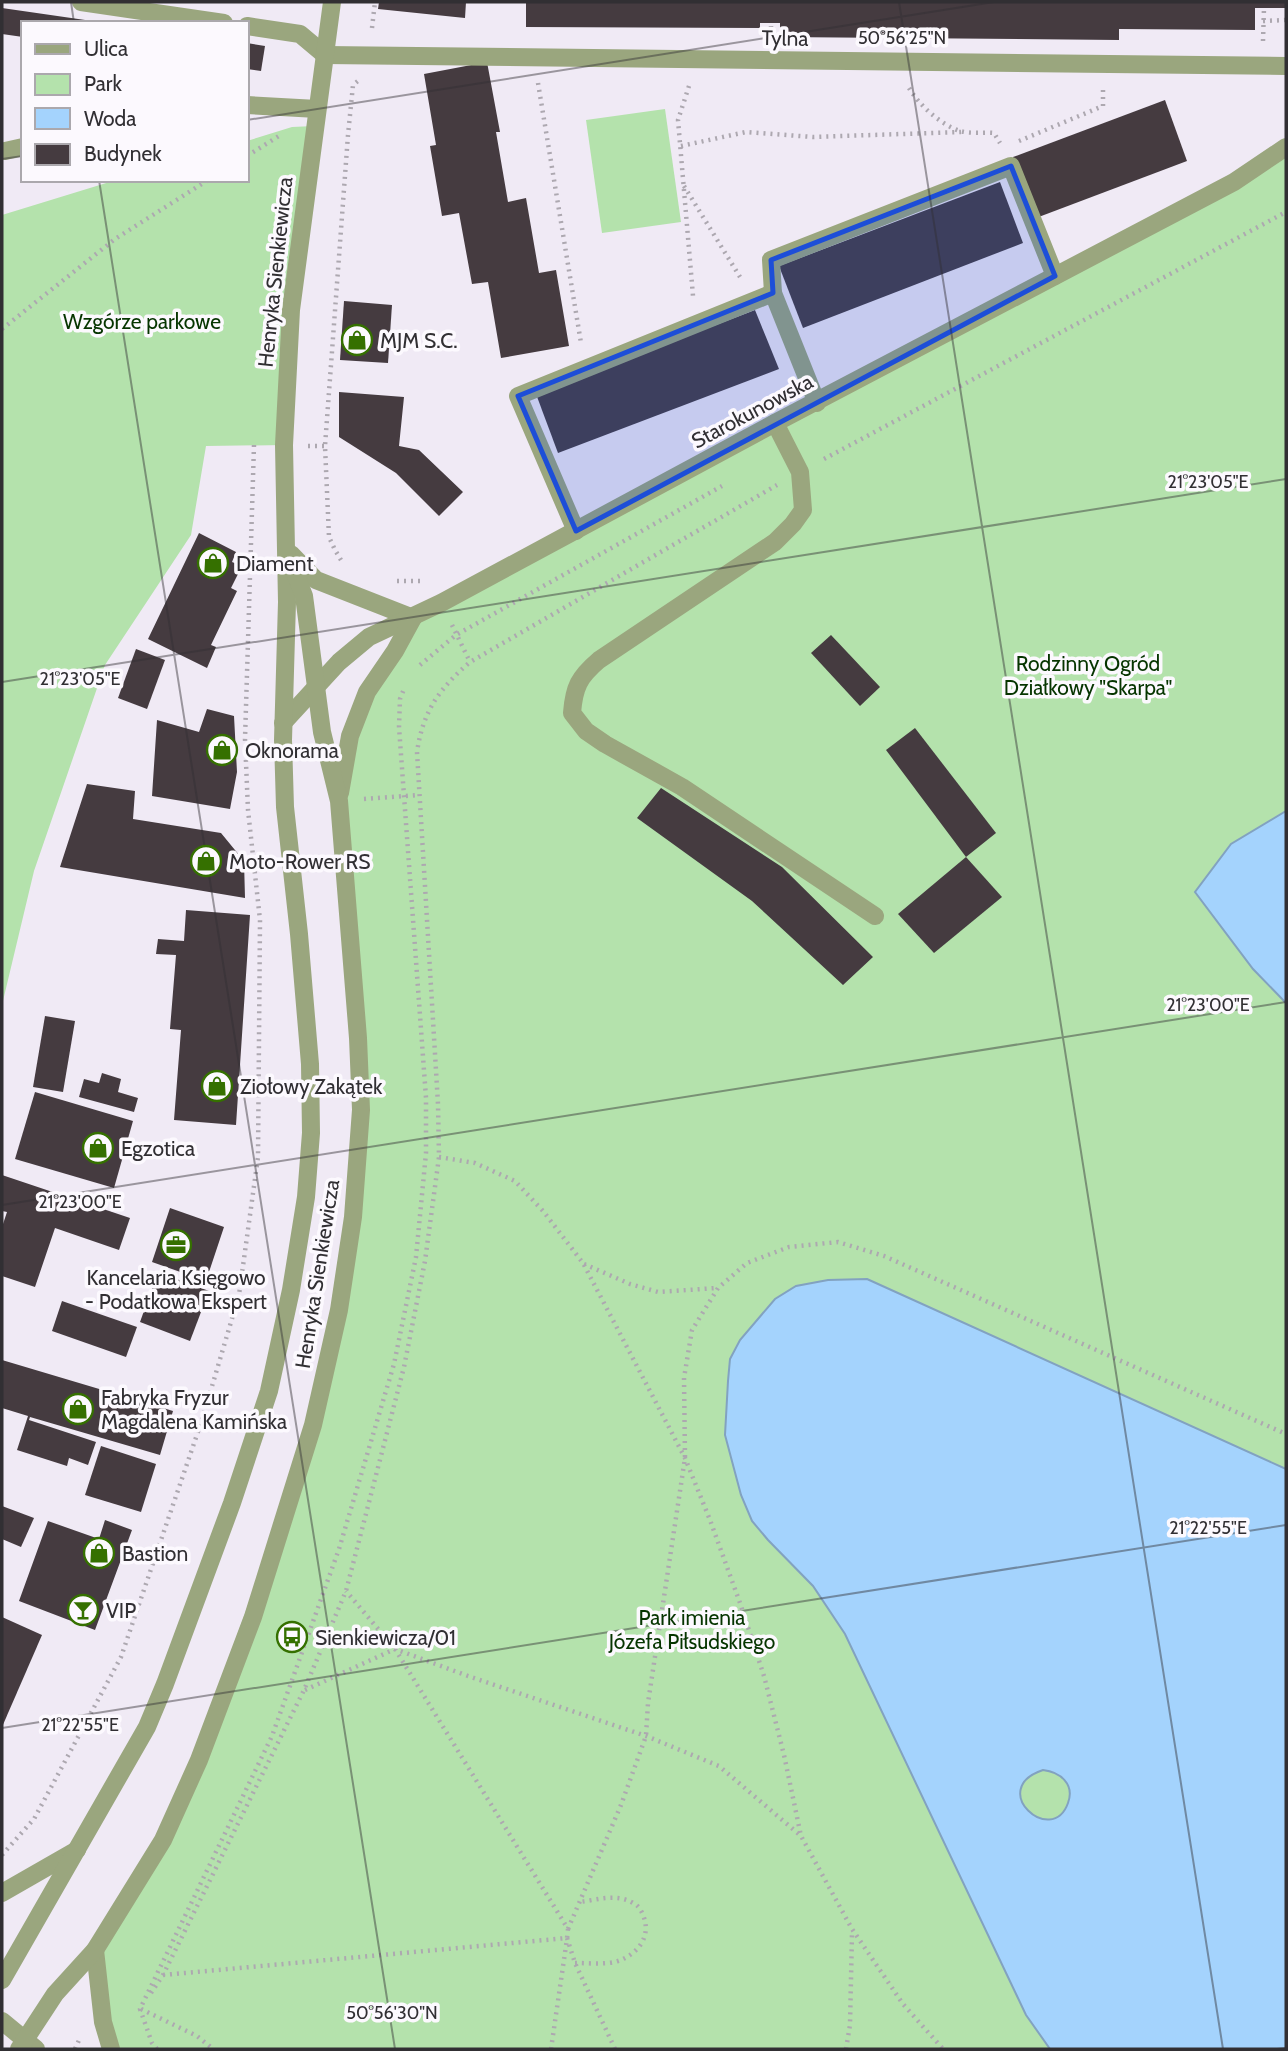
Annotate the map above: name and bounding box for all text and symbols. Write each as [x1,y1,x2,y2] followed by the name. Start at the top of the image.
[21,21,248,182] legend
[761,25,809,51] street label: Tylna
[858,27,946,49] text: 50°56'25"N
[84,36,128,61] text: Ulica
[84,71,122,96] text: Park
[84,106,136,131] text: Woda
[84,141,162,166] text: Budynek
[253,176,297,368] street label: Henryka Sienkiewicza
[63,309,221,334] park label: Wzgórze parkowe
[340,323,374,357] shop icon: MJM S.C.
[380,328,458,353] place label: MJM S.C.
[687,369,817,453] street label: Starokunowska
[1168,471,1248,493] text: 21°23'05"E
[196,546,230,580] shop icon: Diament
[236,551,313,576] place label: Diament
[1004,651,1172,700] park label: Rodzinny Ogród Działkowy "Skarpa"
[40,668,120,690] text: 21°23'05"E
[205,733,239,767] shop icon: Oknorama
[245,738,339,763] place label: Oknorama
[189,844,223,878] shop icon: Moto-Rower RS
[229,849,371,874] place label: Moto-Rower RS
[1166,994,1250,1016] text: 21°23'00"E
[200,1069,234,1103] shop icon: Ziołowy Zakątek
[240,1074,383,1099] place label: Ziołowy Zakątek
[81,1131,115,1165] shop icon: Egzotica
[121,1136,195,1161] place label: Egzotica
[290,1178,344,1370] street label: Henryka Sienkiewicza
[38,1191,122,1213] text: 21°23'00"E
[159,1228,193,1262] office icon: Kancelaria Księgowo - Podatkowa Ekspert
[85,1265,267,1314] place label: Kancelaria Księgowo - Podatkowa Ekspert
[101,1385,287,1434] place label: Fabryka Fryzur Magdalena Kamińska
[61,1392,95,1426] shop icon: Fabryka Fryzur Magdalena Kamińska
[1169,1517,1247,1539] text: 21°22'55"E
[82,1536,116,1570] shop icon: Bastion
[122,1541,188,1566] place label: Bastion
[66,1593,100,1627] bar icon: VIP
[106,1598,136,1623] place label: VIP
[608,1605,775,1654] park label: Park imienia Józefa Piłsudskiego
[275,1620,309,1654] bus stop icon: Sienkiewicza/01
[315,1625,456,1650] place label: Sienkiewicza/01
[41,1714,119,1736] text: 21°22'55"E
[346,2002,438,2024] text: 50°56'30"N

